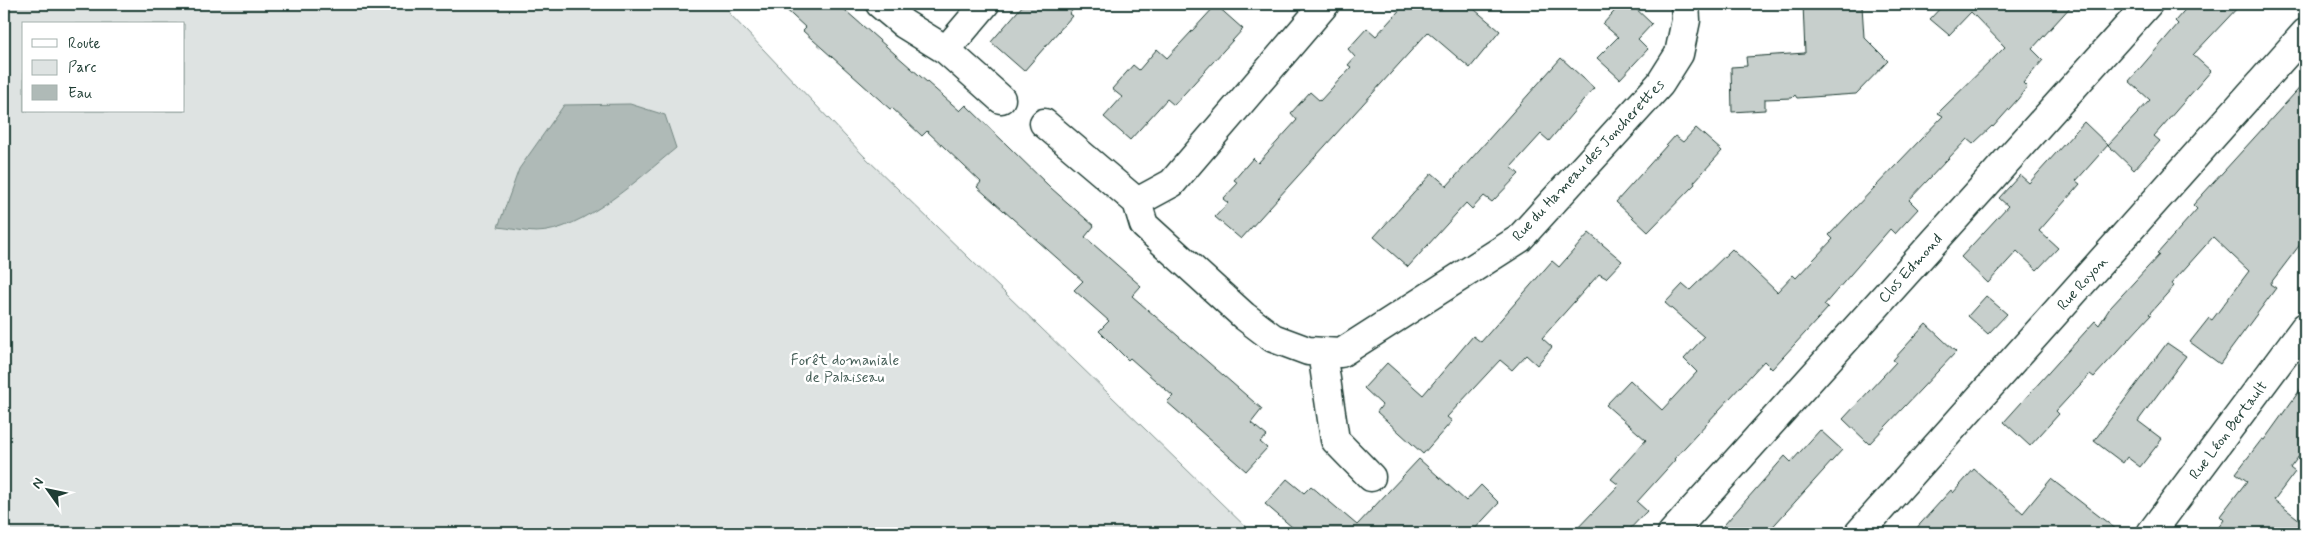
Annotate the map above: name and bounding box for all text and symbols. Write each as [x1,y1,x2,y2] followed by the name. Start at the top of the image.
[22,22,185,112] legend
[68,34,101,54] text: Route
[68,58,96,78] text: Parc
[1508,75,1670,246] street label: Rue du Hameau des Joncherettes
[68,84,92,104] text: Eau
[1874,230,1947,308] street label: Clos Edmond
[2053,252,2113,315] street label: Rue Royon
[791,351,900,388] park label: Forêt domaniale de Palaiseau
[2185,377,2272,484] street label: Rue Léon Bertault
[22,464,72,514] north arrow
[28,475,48,492] text: N

